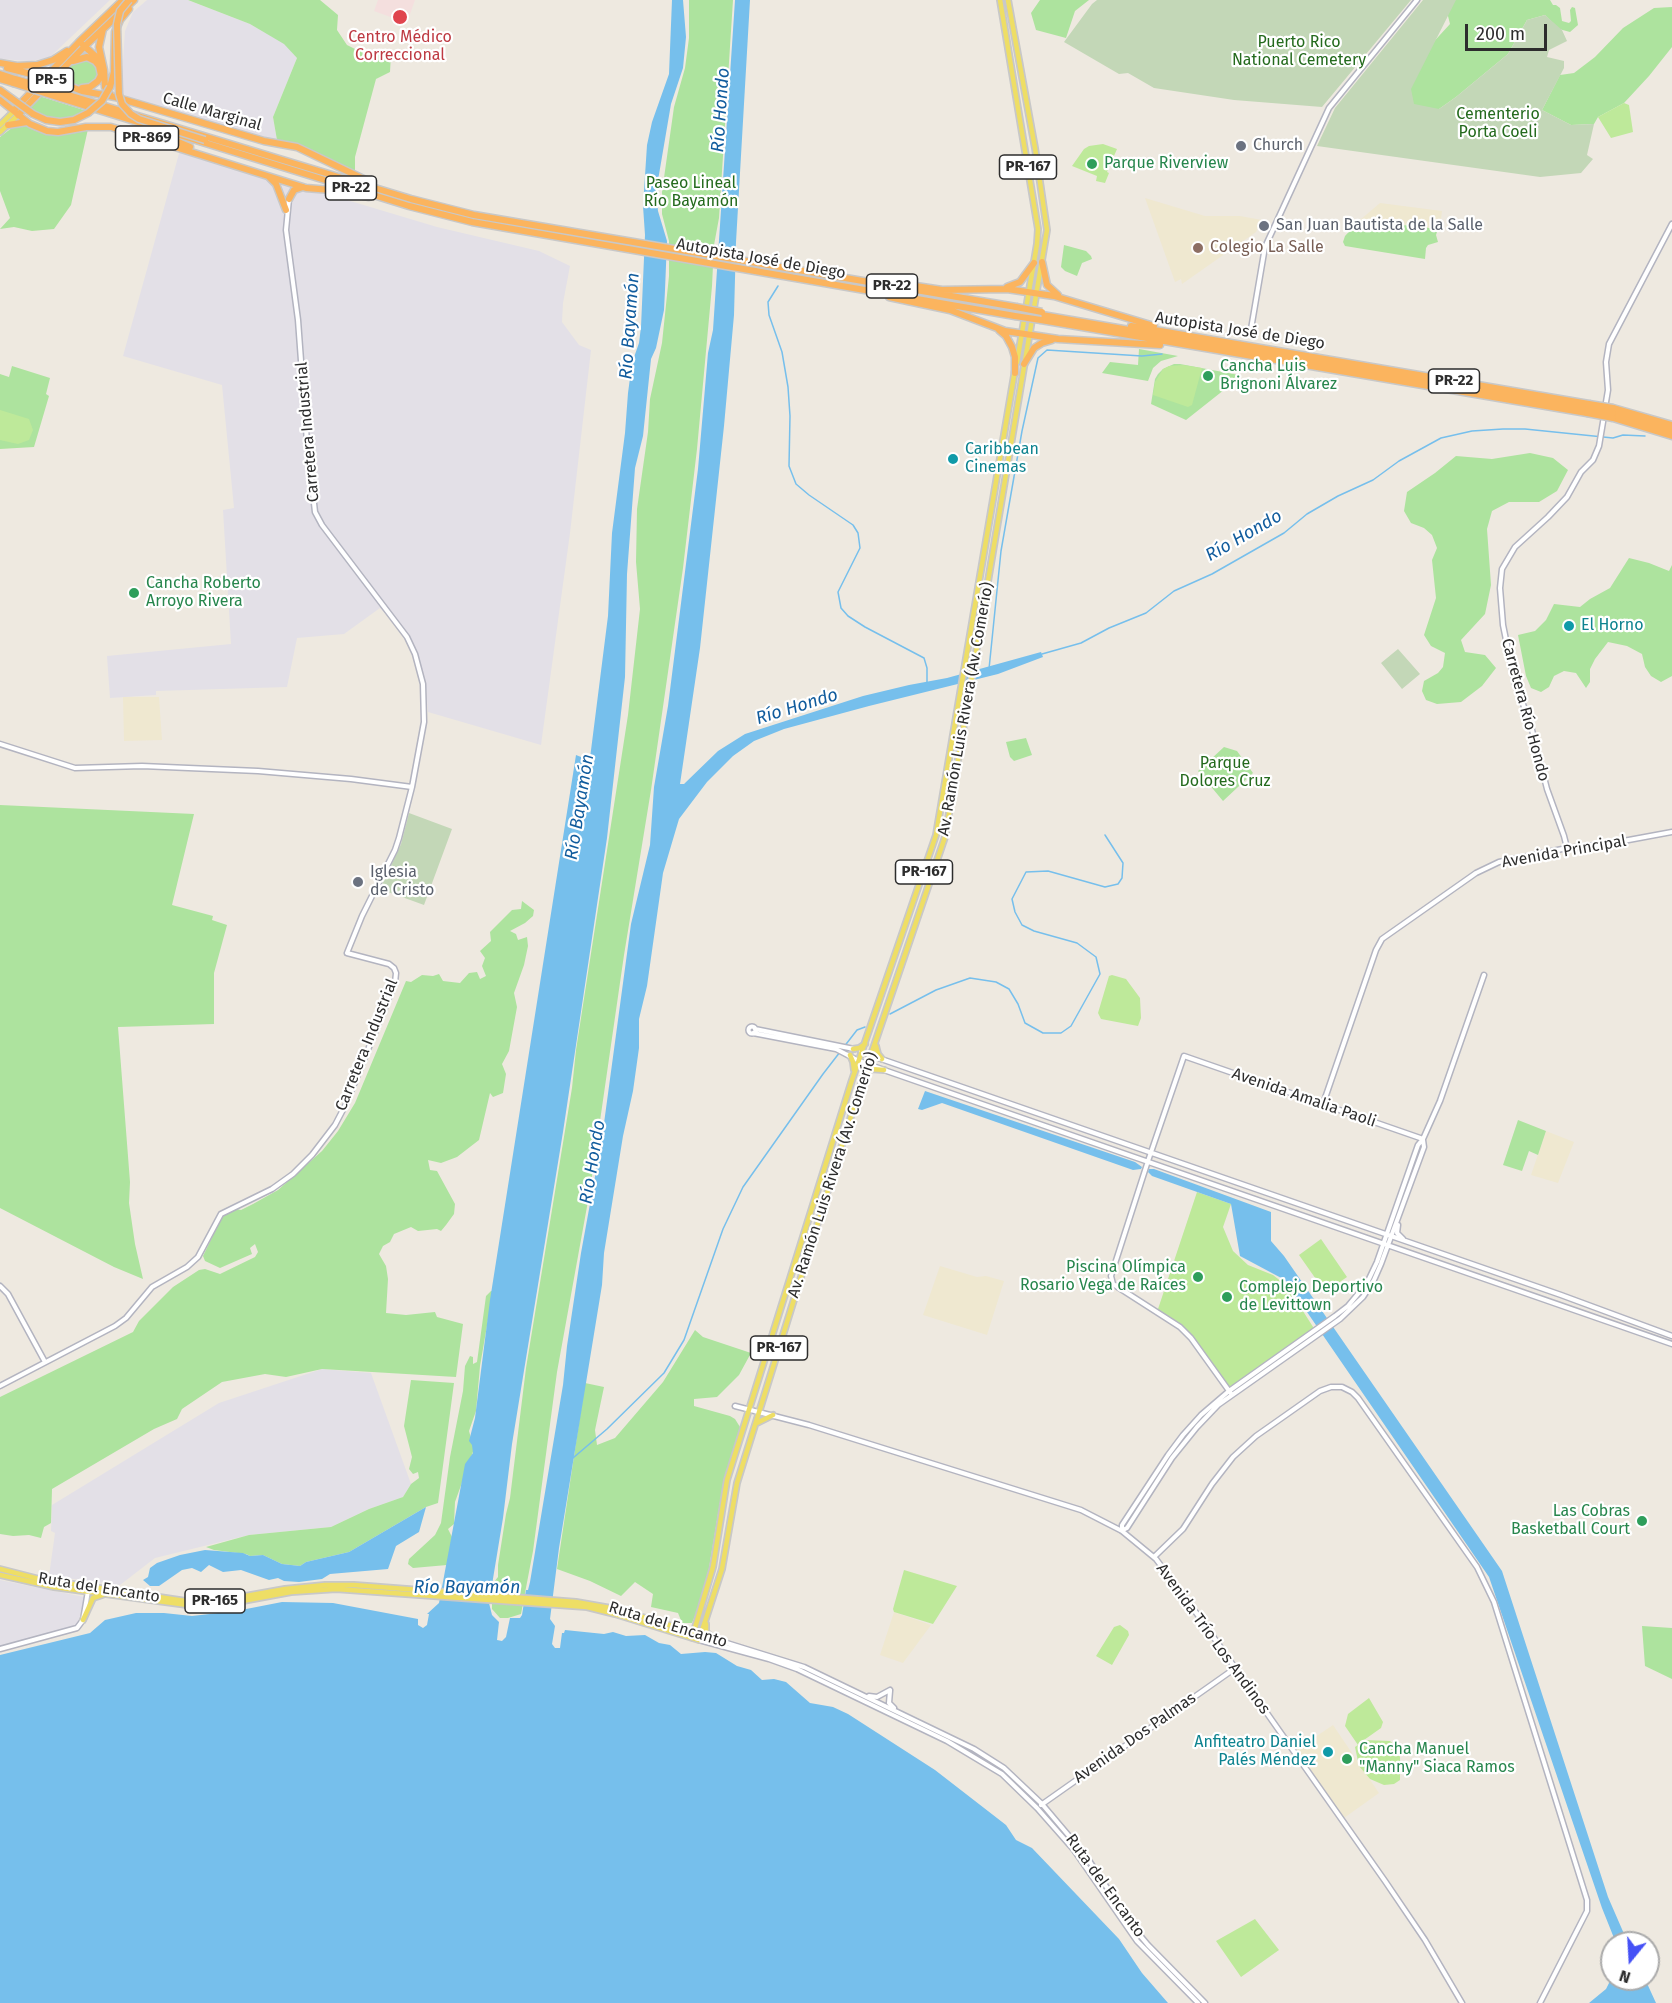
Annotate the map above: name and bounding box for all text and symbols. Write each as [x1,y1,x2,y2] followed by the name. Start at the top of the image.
[391,8,409,26] marker: Centro Médico Correccional
[1468,12,1550,50] scale bar
[1476,23,1525,45] text: 200 m
[348,28,452,66] place label: Centro Médico Correccional
[1232,33,1366,71] park label: Puerto Rico National Cemetery
[707,67,735,153] water label: Río Hondo
[28,68,74,92] road number: PR-5
[160,89,264,135] street label: Calle Marginal
[1456,105,1540,143] park label: Cementerio Porta Coeli
[116,126,178,150] road number: PR-869
[1253,136,1303,156] place label: Church
[1234,139,1248,153] marker: Church
[1104,154,1228,174] place label: Parque Riverview
[1000,155,1056,179] road number: PR-167
[1085,157,1099,171] marker: Parque Riverview
[644,174,738,212] park label: Paseo Lineal Río Bayamón
[326,176,376,200] road number: PR-22
[1276,216,1483,236] place label: San Juan Bautista de la Salle
[1257,219,1271,233] marker: San Juan Bautista de la Salle
[675,235,847,283] street label: Autopista José de Diego
[1210,238,1324,258] place label: Colegio La Salle
[1191,241,1205,255] marker: Colegio La Salle
[615,272,645,380] water label: Río Bayamón
[866,274,918,298] road number: PR-22
[1154,308,1326,354] street label: Autopista José de Diego
[1220,357,1337,395] place label: Cancha Luis Brignoni Álvarez
[292,361,324,503] street label: Carretera Industrial
[1201,369,1215,383] marker: Cancha Luis Brignoni Álvarez
[1428,369,1480,393] road number: PR-22
[965,440,1039,478] place label: Caribbean Cinemas
[946,452,960,466] marker: Caribbean Cinemas
[1202,505,1286,567] water label: Río Hondo
[146,574,261,612] place label: Cancha Roberto Arroyo Rivera
[934,581,998,837] street label: Av. Ramón Luis Rivera (Av. Comerío)
[127,586,141,600] marker: Cancha Roberto Arroyo Rivera
[1581,616,1643,636] place label: El Horno
[1562,619,1576,633] marker: El Horno
[1497,636,1553,784] street label: Carretera Río Hondo
[753,684,841,730] water label: Río Hondo
[561,753,599,861] water label: Río Bayamón
[1180,754,1270,792] park label: Parque Dolores Cruz
[1500,832,1628,872] street label: Avenida Principal
[896,860,952,884] road number: PR-167
[370,863,434,901] place label: Iglesia de Cristo
[351,875,365,889] marker: Iglesia de Cristo
[332,976,402,1114] street label: Carretera Industrial
[784,1050,882,1300] street label: Av. Ramón Luis Rivera (Av. Comerío)
[1229,1064,1379,1132] street label: Avenida Amalia Paoli
[576,1118,610,1206] water label: Río Hondo
[1020,1258,1186,1296] place label: Piscina Olímpica Rosario Vega de Raíces
[1191,1270,1205,1284] marker: Piscina Olímpica Rosario Vega de Raíces
[1239,1278,1383,1316] place label: Complejo Deportivo de Levittown
[1220,1290,1234,1304] marker: Complejo Deportivo de Levittown
[750,1336,808,1360] road number: PR-167
[1511,1502,1630,1540] place label: Las Cobras Basketball Court
[1635,1514,1649,1528] marker: Las Cobras Basketball Court
[1152,1560,1274,1718] street label: Avenida Trío Los Andinos
[37,1569,161,1607] street label: Ruta del Encanto
[414,1577,520,1599] water label: Río Bayamón
[185,1589,245,1613] road number: PR-165
[606,1598,730,1652] street label: Ruta del Encanto
[1070,1689,1200,1787] street label: Avenida Dos Palmas
[1194,1733,1316,1771] place label: Anfiteatro Daniel Palés Méndez
[1359,1740,1515,1778] place label: Cancha Manuel "Manny" Siaca Ramos
[1321,1745,1335,1759] marker: Anfiteatro Daniel Palés Méndez
[1340,1752,1354,1766] marker: Cancha Manuel "Manny" Siaca Ramos
[1061,1831,1149,1941] street label: Ruta del Encanto
[1600,1931,1660,1991] north arrow
[1617,1966,1633,1987] text: N

